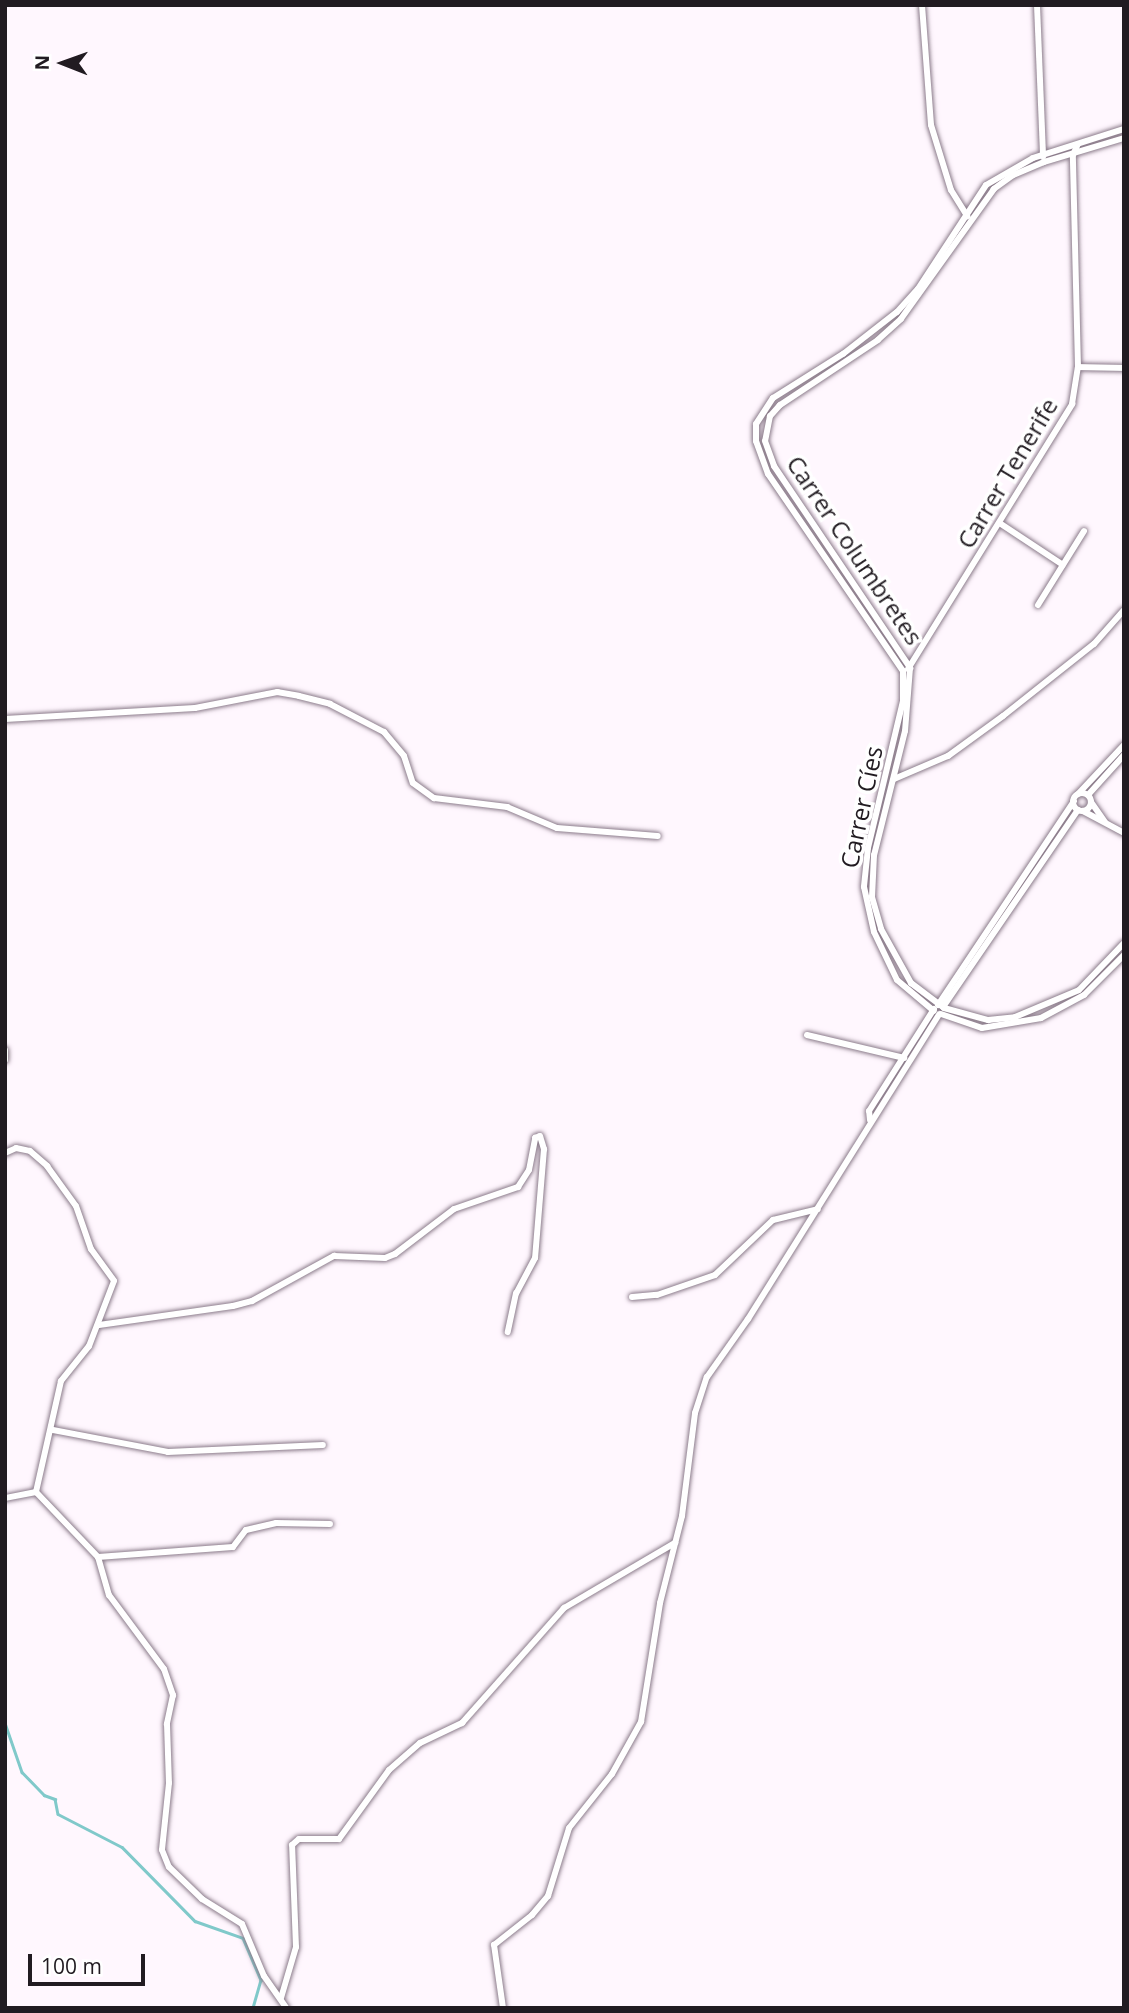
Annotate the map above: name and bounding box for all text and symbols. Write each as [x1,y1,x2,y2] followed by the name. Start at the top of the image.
[28,28,98,98] north arrow
[29,55,55,71] text: N
[951,393,1063,553] street label: Carrer Tenerife
[781,450,929,650] street label: Carrer Columbretes
[834,744,888,870] street label: Carrer Cíes
[32,1940,149,1984] scale bar
[41,1952,102,1980] text: 100 m

